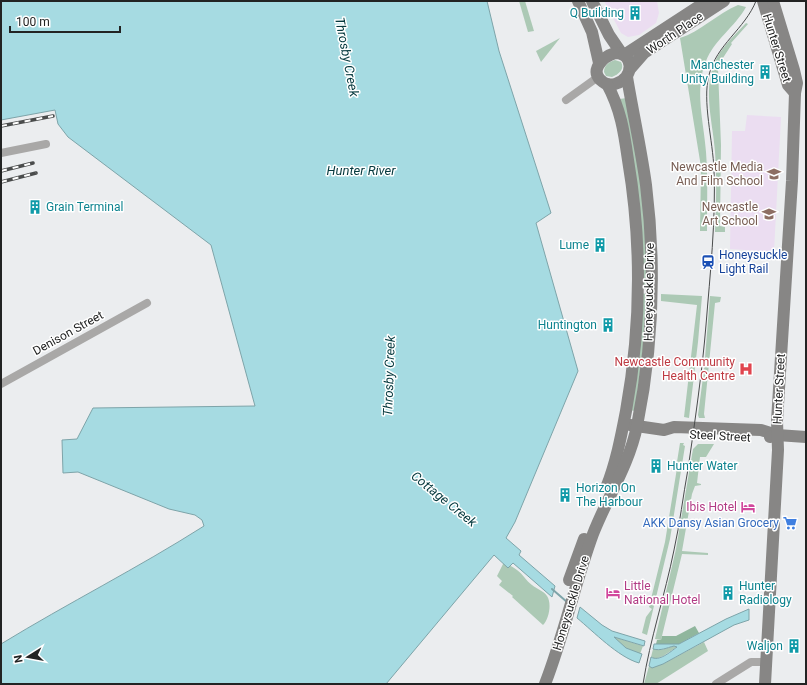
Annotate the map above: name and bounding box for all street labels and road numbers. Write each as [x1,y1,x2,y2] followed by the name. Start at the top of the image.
[644,9,706,57] street label: Worth Place
[760,12,794,84] street label: Hunter Street
[641,243,657,341] street label: Honeysuckle Drive
[30,308,106,358] street label: Denison Street
[770,353,788,425] street label: Hunter Street
[689,427,751,445] street label: Steel Street
[550,554,592,652] street label: Honeysuckle Drive

